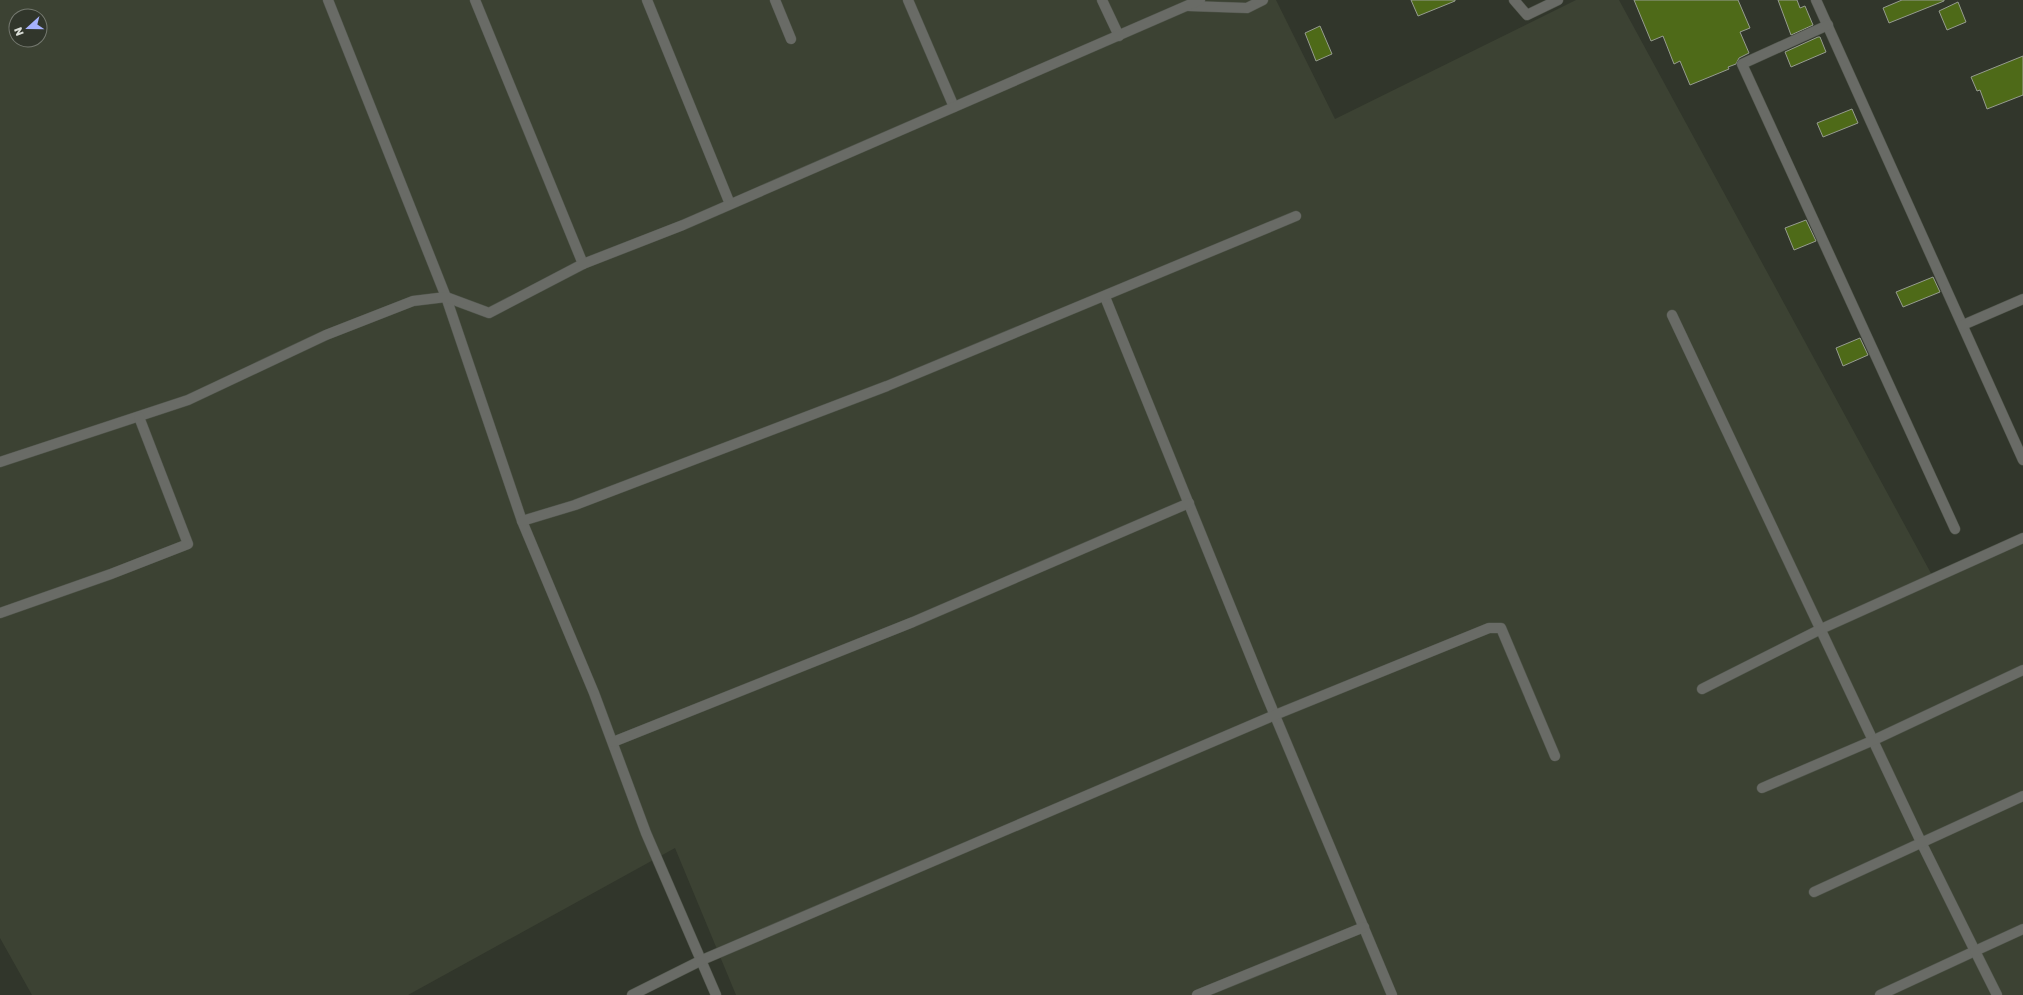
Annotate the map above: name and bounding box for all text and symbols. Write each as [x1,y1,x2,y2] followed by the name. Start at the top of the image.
[8,8,48,48] north arrow
[11,26,26,38] text: N

